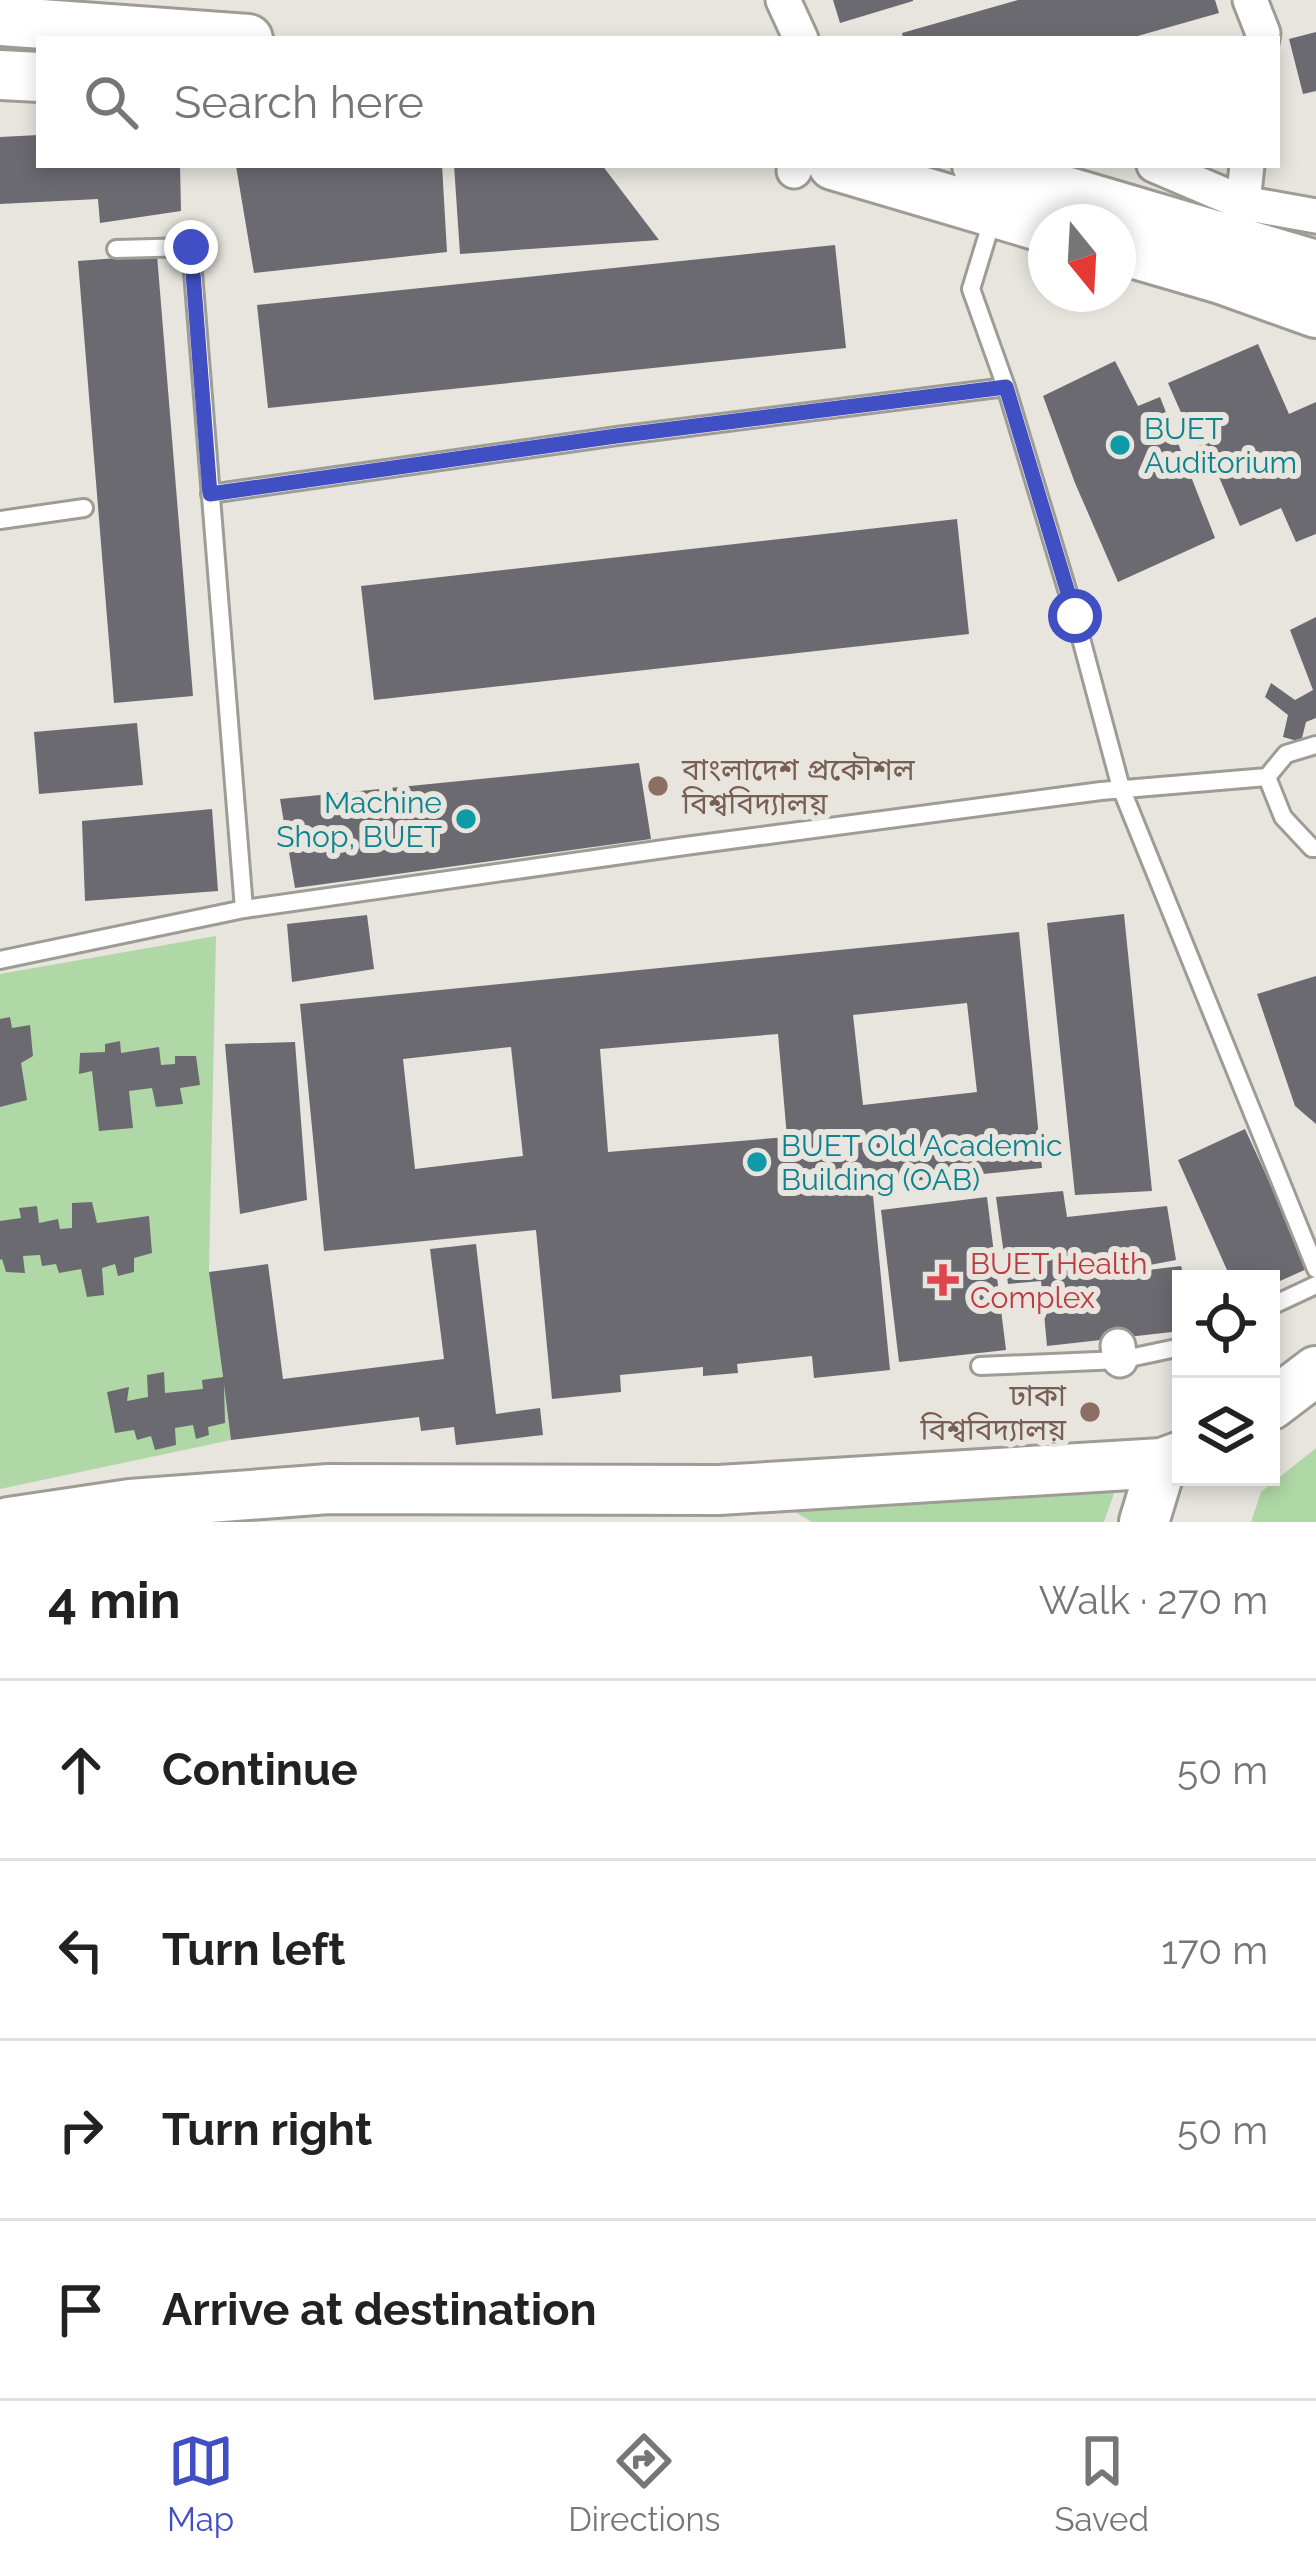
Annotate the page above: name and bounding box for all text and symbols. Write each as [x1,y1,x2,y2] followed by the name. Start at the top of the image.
[36,36,1280,168] search box
[78,69,144,135] icon: search
[174,76,424,129] text: Search here
[1028,204,1136,312] north arrow
[164,220,218,274] route end
[1144,411,1297,480] place label: BUET Auditorium
[1107,432,1133,458] marker: BUET Auditorium
[1048,589,1102,643] route start
[681,752,916,821] place label: বাংলাদেশ প্রকৌশল বিশ্ববিদ্যালয়
[645,773,671,799] marker: বাংলাদেশ প্রকৌশল বিশ্ববিদ্যালয়
[276,785,442,854] place label: Machine Shop, BUET
[453,806,479,832] marker: Machine Shop, BUET
[781,1128,1063,1197] place label: BUET Old Academic Building (OAB)
[744,1149,770,1175] marker: BUET Old Academic Building (OAB)
[970,1246,1148,1315] place label: BUET Health Complex
[927,1264,959,1296] marker: BUET Health Complex
[1172,1270,1280,1486] map controls
[1172,1270,1280,1378] button: locate
[919,1378,1067,1447] place label: ঢাকা বিশ্ববিদ্যালয়
[1172,1378,1280,1486] button: layers
[1077,1399,1103,1425] marker: ঢাকা বিশ্ববিদ্যালয়
[48,1570,181,1630] text: 4 min
[1039,1577,1268,1623] text: Walk · 270 m
[48,1737,114,1803] icon: ahead
[162,1743,358,1796] text: Continue
[1177,1747,1268,1793] text: 50 m
[48,1917,114,1983] icon: left
[162,1923,345,1976] text: Turn left
[1161,1927,1268,1973] text: 170 m
[48,2097,114,2163] icon: right
[162,2103,372,2156] text: Turn right
[1177,2107,1268,2153] text: 50 m
[48,2277,114,2343] icon: arrive
[162,2283,597,2336] text: Arrive at destination
[167,2428,234,2539] tab: Map
[568,2428,721,2539] tab: Directions
[1055,2428,1149,2539] tab: Saved

